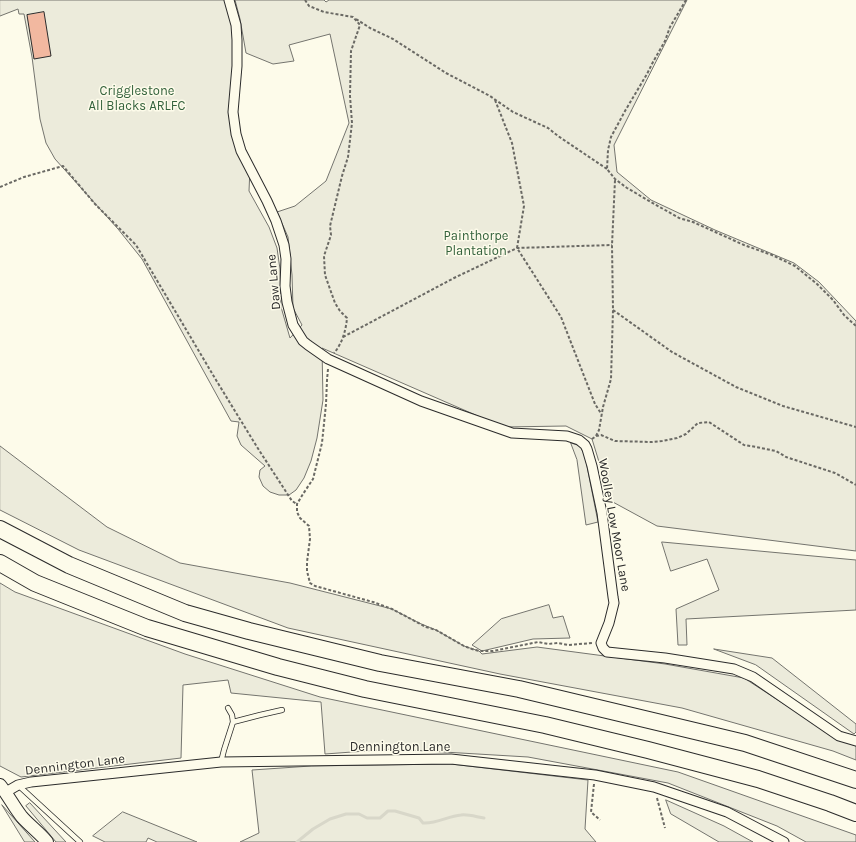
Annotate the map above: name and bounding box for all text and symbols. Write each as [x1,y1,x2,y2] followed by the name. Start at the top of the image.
[89,83,185,114] park label: Crigglestone All Blacks ARLFC
[444,228,508,259] park label: Painthorpe Plantation
[264,253,284,311] street label: Daw Lane
[595,457,633,593] street label: Woolley Low Moor Lane
[350,739,450,755] street label: Dennington Lane
[24,751,126,779] street label: Dennington Lane

